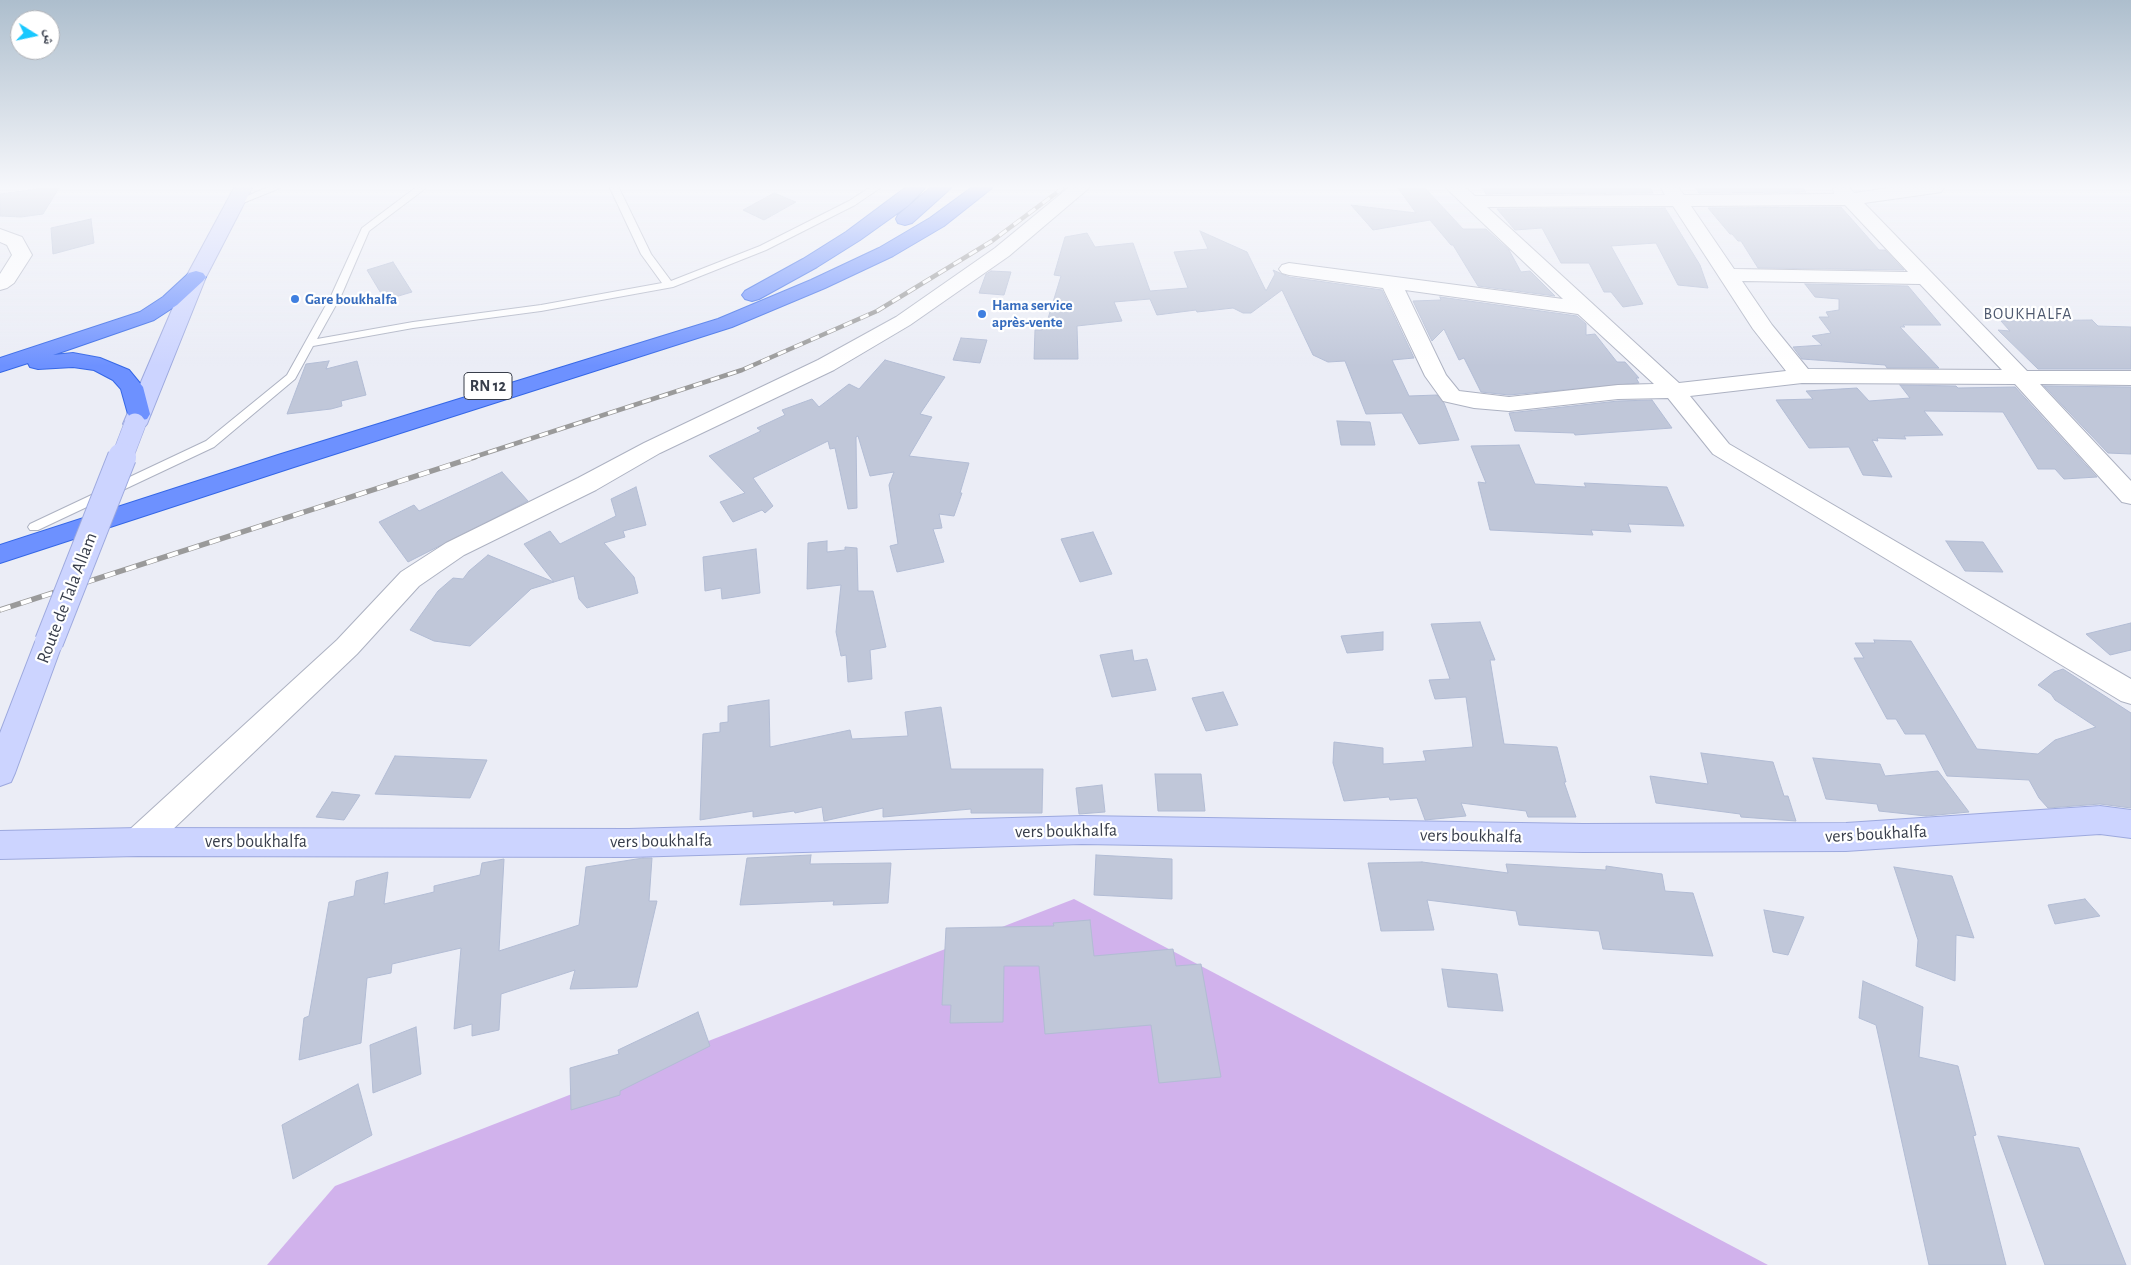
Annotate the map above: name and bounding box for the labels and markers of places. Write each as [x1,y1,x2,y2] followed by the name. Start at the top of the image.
[305,290,397,308] place label: Gare boukhalfa
[289,293,301,305] marker: Gare boukhalfa
[992,296,1073,331] place label: Hama service après-vente
[976,308,988,320] marker: Hama service après-vente

